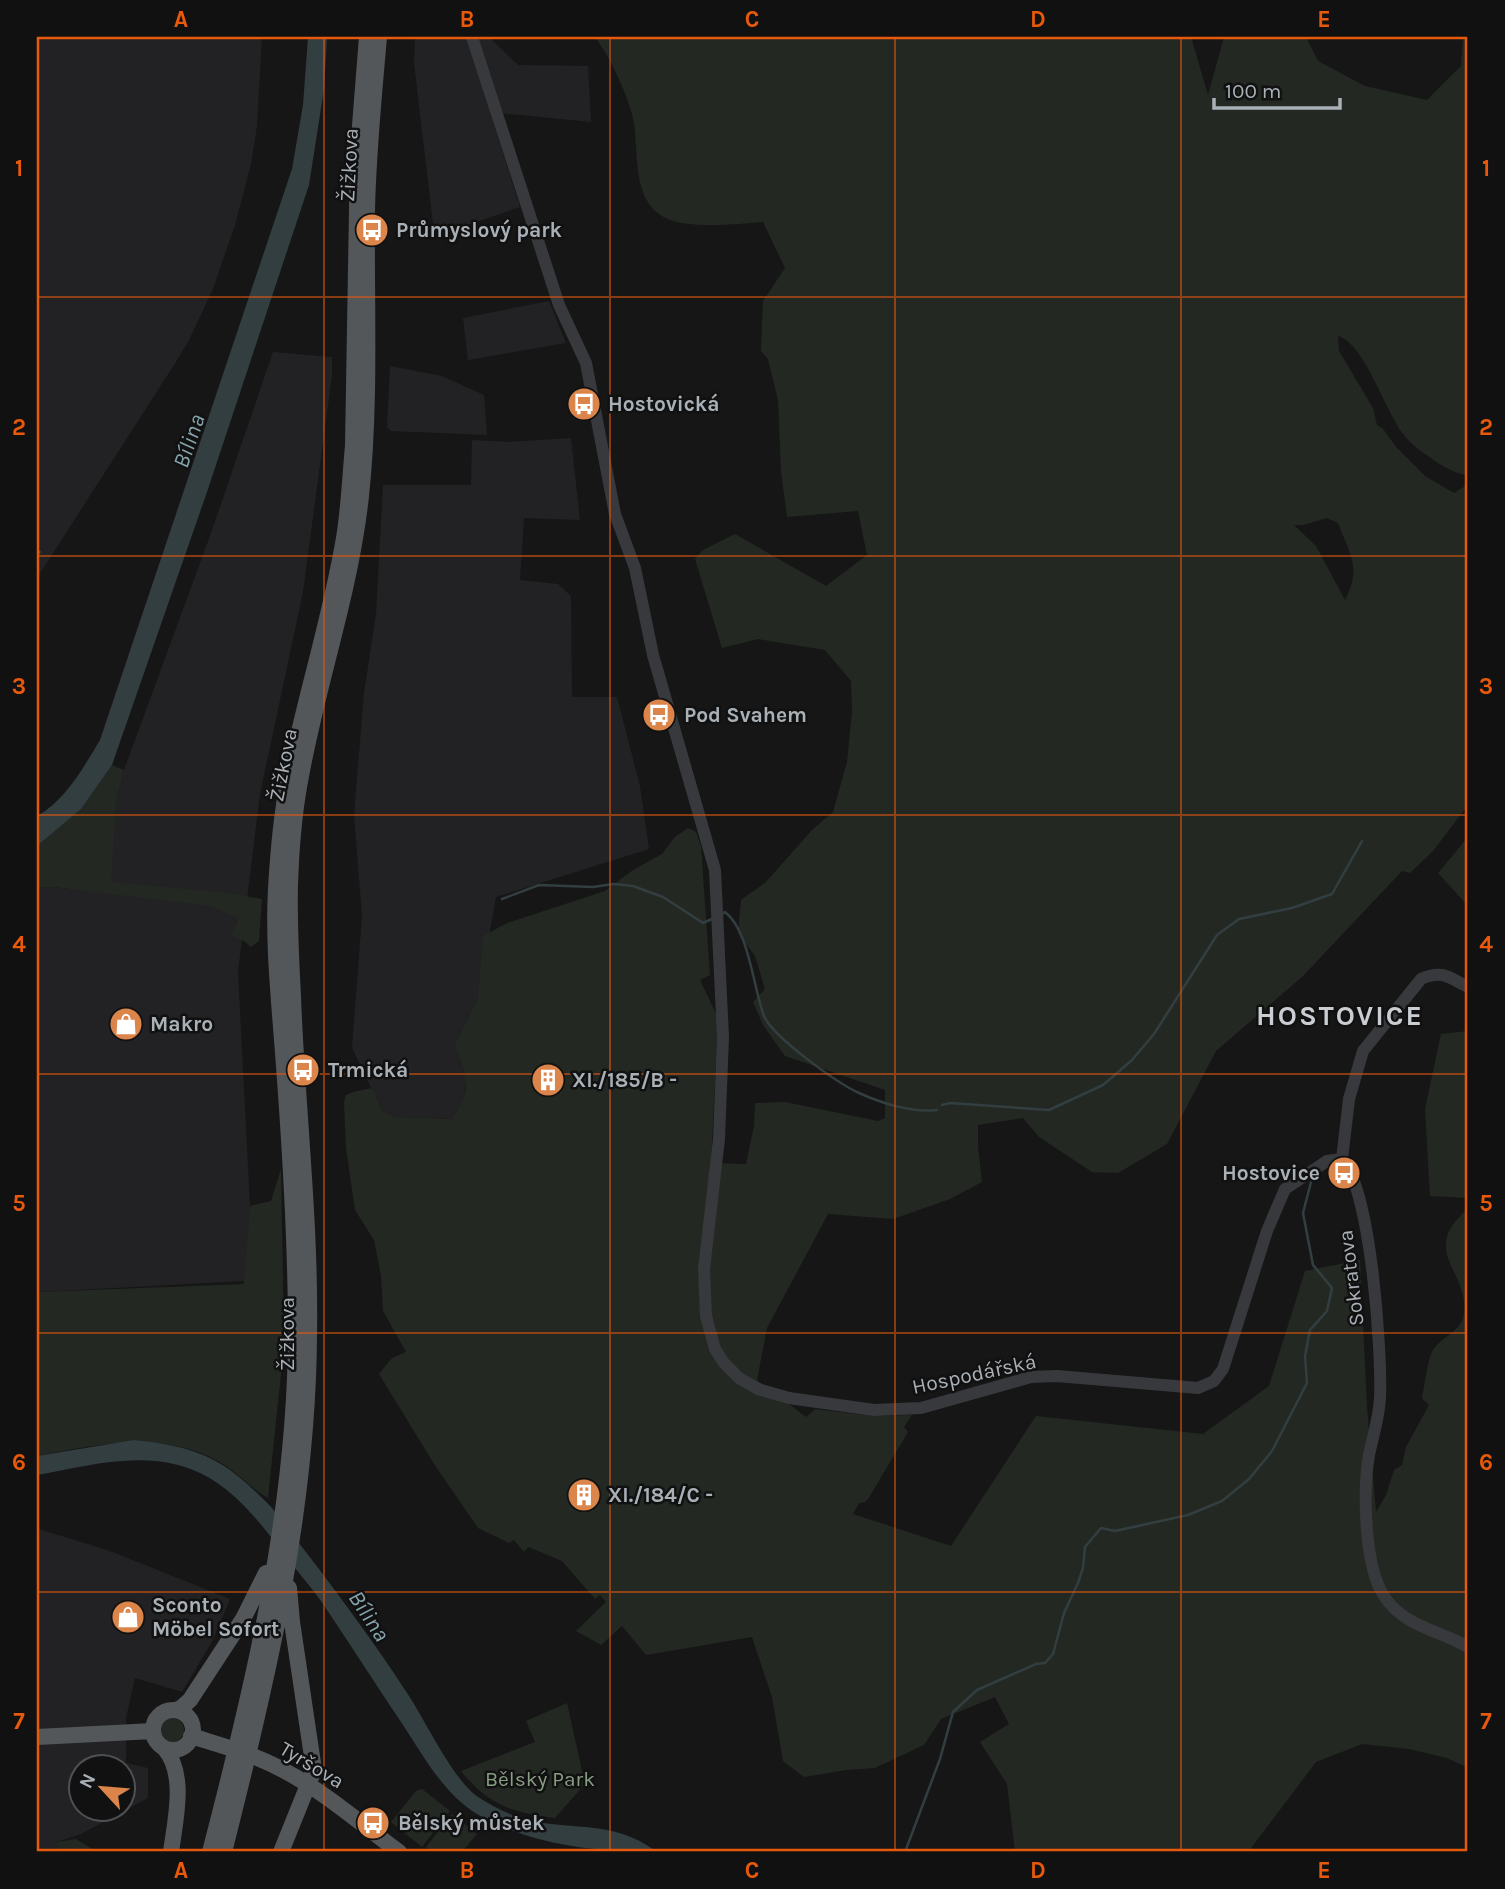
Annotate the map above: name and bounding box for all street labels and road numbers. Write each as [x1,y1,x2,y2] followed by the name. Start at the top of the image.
[335,127,363,203] street label: Žižkova
[264,726,302,804] street label: Žižkova
[1333,1229,1369,1327] street label: Sokratova
[275,1297,299,1371] street label: Žižkova
[910,1349,1038,1399] street label: Hospodářská
[275,1736,349,1794] street label: Tyršova

